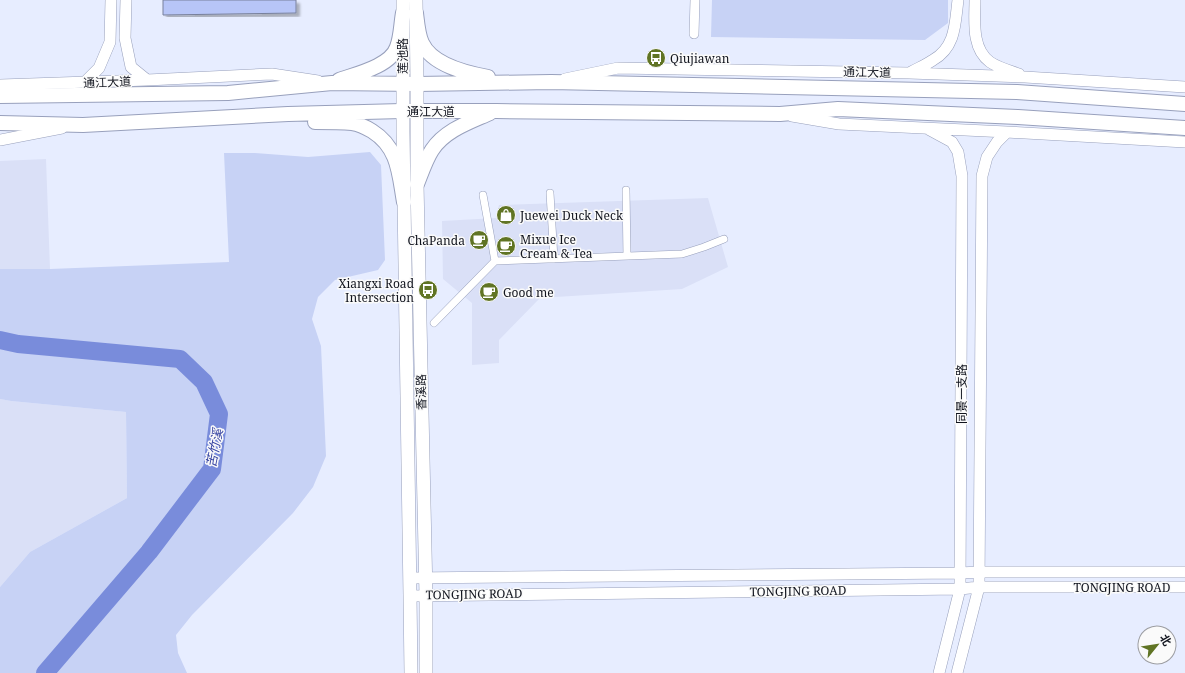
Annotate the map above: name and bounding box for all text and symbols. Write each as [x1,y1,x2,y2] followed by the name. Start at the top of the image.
[394,38,411,74] street label: 莲池路
[645,47,667,69] bus stop icon: Qiujiawan
[670,50,730,67] place label: Qiujiawan
[843,63,891,81] street label: 通江大道
[83,73,131,91] street label: 通江大道
[407,103,455,120] street label: 通江大道
[495,204,517,226] shop icon: Juewei Duck Neck
[519,207,624,224] place label: Juewei Duck Neck
[468,229,490,251] cafe icon: ChaPanda
[520,231,593,262] place label: Mixue Ice Cream & Tea
[407,232,465,249] place label: ChaPanda
[495,235,517,257] cafe icon: Mixue Ice Cream & Tea
[338,275,415,306] place label: Xiangxi Road Intersection
[417,279,439,301] bus stop icon: Xiangxi Road Intersection
[478,281,500,303] cafe icon: Good me
[503,284,554,301] place label: Good me
[953,364,970,424] street label: 同景一支路
[412,374,430,410] street label: 香溪路
[201,425,227,469] water label: 苦竹溪
[1074,579,1171,596] street label: TONGJING ROAD
[749,582,847,600] street label: TONGJING ROAD
[425,585,523,603] street label: TONGJING ROAD
[1137,625,1177,665] north arrow
[1157,631,1175,648] text: 北

